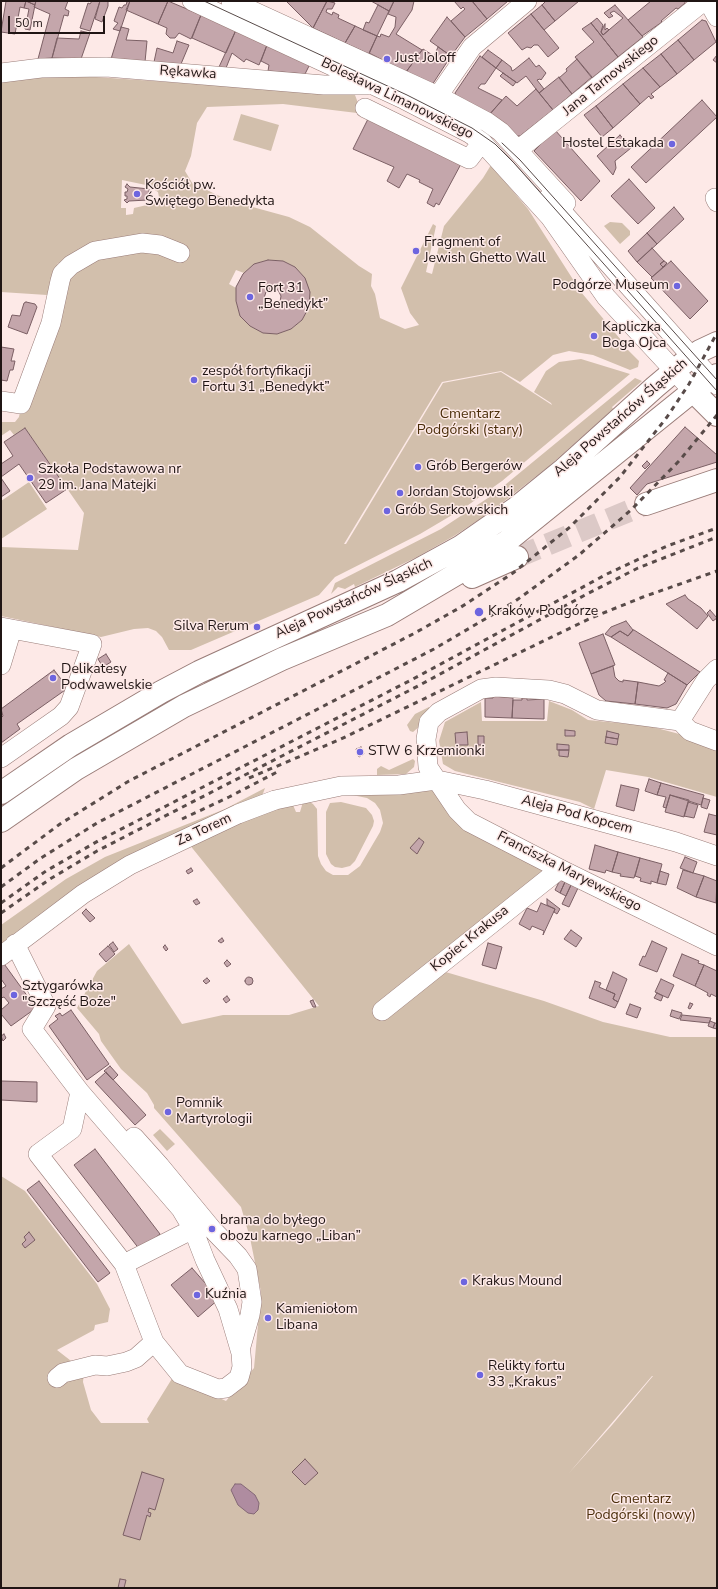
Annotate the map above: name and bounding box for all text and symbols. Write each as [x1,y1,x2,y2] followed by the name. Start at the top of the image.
[10,8,107,34] scale bar
[15,15,43,31] text: 50 m
[560,32,662,120] street label: Jana Tarnowskiego
[395,51,456,67] place label: Just Joloff
[382,54,392,64] marker: Just Joloff
[318,55,476,143] street label: Bolesława Limanowskiego
[159,63,217,83] street label: Rękawka
[562,136,664,152] place label: Hostel Estakada
[667,139,677,149] marker: Hostel Estakada
[145,178,275,210] place label: Kościół pw. Świętego Benedykta
[132,189,142,199] marker: Kościół pw. Świętego Benedykta
[424,235,546,268] place label: Fragment of Jewish Ghetto Wall
[411,246,421,256] marker: Fragment of Jewish Ghetto Wall
[552,278,669,294] place label: Podgórze Museum
[258,281,328,314] place label: Fort 31 „Benedykt”
[672,281,682,291] marker: Podgórze Museum
[245,292,255,302] marker: Fort 31 „Benedykt”
[602,320,666,352] place label: Kapliczka Boga Ojca
[589,331,599,341] marker: Kapliczka Boga Ojca
[551,355,691,481] street label: Aleja Powstańców Śląskich
[202,364,330,396] place label: zespół fortyfikacji Fortu 31 „Benedykt”
[189,375,199,385] marker: zespół fortyfikacji Fortu 31 „Benedykt”
[417,407,523,440] park label: Cmentarz Podgórski (stary)
[426,459,522,475] place label: Grób Bergerów
[38,462,181,494] place label: Szkoła Podstawowa nr 29 im. Jana Matejki
[413,462,423,472] marker: Grób Bergerów
[25,473,35,483] marker: Szkoła Podstawowa nr 29 im. Jana Matejki
[408,485,513,501] place label: Jordan Stojowski
[395,488,405,498] marker: Jordan Stojowski
[395,503,508,519] place label: Grób Serkowskich
[382,506,392,516] marker: Grób Serkowskich
[273,555,435,643] street label: Aleja Powstańców Śląskich
[488,604,598,620] place label: Kraków Podgórze
[473,606,485,618] marker: Kraków Podgórze
[174,619,249,635] place label: Silva Rerum
[252,622,262,632] marker: Silva Rerum
[61,662,152,694] place label: Delikatesy Podwawelskie
[48,673,58,683] marker: Delikatesy Podwawelskie
[368,744,485,760] place label: STW 6 Krzemionki
[355,747,365,757] marker: STW 6 Krzemionki
[520,792,634,838] street label: Aleja Pod Kopcem
[174,810,234,850] street label: Za Torem
[494,828,644,916] street label: Franciszka Maryewskiego
[428,902,512,976] street label: Kopiec Krakusa
[22,979,116,1012] place label: Sztygarówka "Szczęść Boże"
[9,990,19,1000] marker: Sztygarówka "Szczęść Boże"
[176,1096,252,1128] place label: Pomnik Martyrologii
[163,1107,173,1117] marker: Pomnik Martyrologii
[220,1213,361,1246] place label: brama do byłego obozu karnego „Liban”
[207,1224,217,1234] marker: brama do byłego obozu karnego „Liban”
[472,1274,562,1290] place label: Krakus Mound
[459,1277,469,1287] marker: Krakus Mound
[205,1287,247,1303] place label: Kuźnia
[192,1290,202,1300] marker: Kuźnia
[276,1302,358,1334] place label: Kamieniołom Libana
[263,1313,273,1323] marker: Kamieniołom Libana
[488,1359,565,1392] place label: Relikty fortu 33 „Krakus”
[475,1370,485,1380] marker: Relikty fortu 33 „Krakus”
[586,1492,696,1524] park label: Cmentarz Podgórski (nowy)

